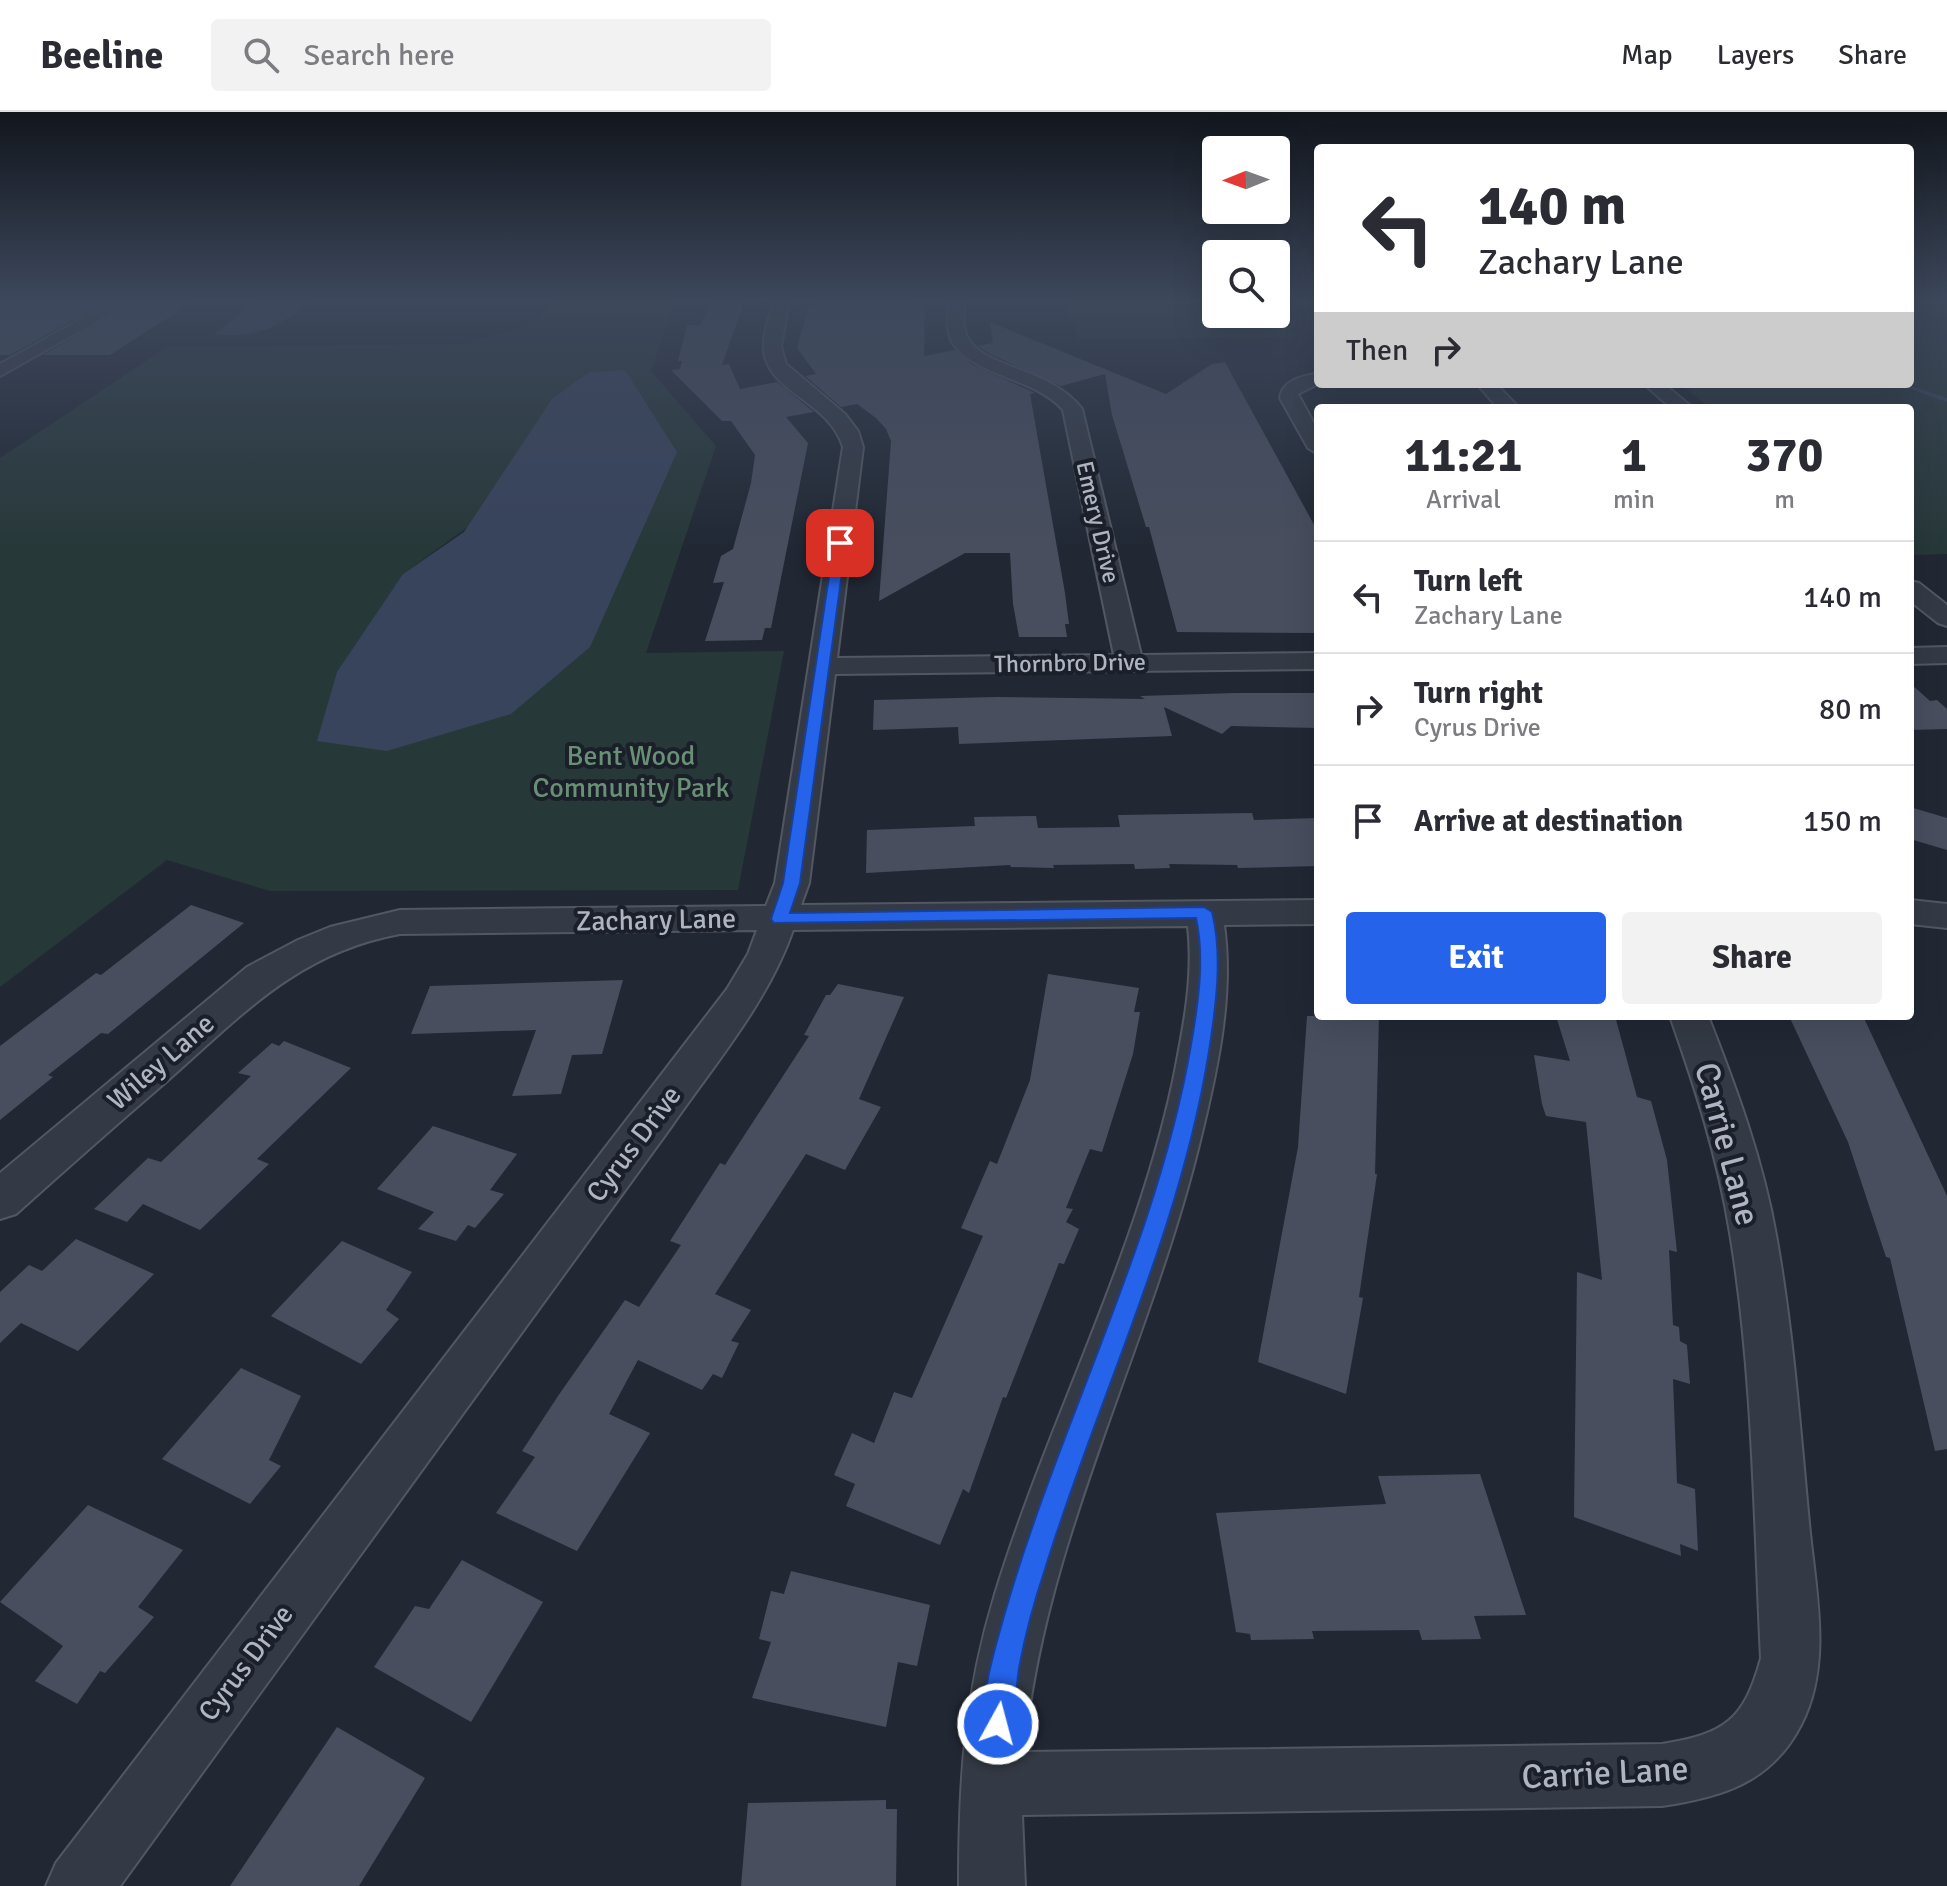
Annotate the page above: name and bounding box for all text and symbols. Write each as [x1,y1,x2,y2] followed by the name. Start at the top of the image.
[211,19,771,91] search box
[40,32,163,79] text: Beeline
[239,33,283,77] icon: search
[303,37,455,74] text: Search here
[1621,38,1673,72] text: Map
[1717,38,1794,72] text: Layers
[1838,38,1907,72] text: Share
[1202,136,1290,224] north arrow
[1202,136,1290,328] map controls
[1478,171,1626,240] text: 140 m
[1346,176,1450,280] icon: left
[1202,240,1290,328] button: search
[1478,240,1684,285] text: Zachary Lane
[1424,328,1468,372] icon: right
[1346,332,1408,369] text: Then
[1405,426,1522,485] text: 11:21
[1621,426,1647,485] text: 1
[1746,426,1823,485] text: 370
[1069,458,1127,586] street label: Emery Drive
[1426,484,1501,516] text: Arrival
[1613,484,1655,516] text: min
[1774,484,1795,516] text: m
[806,509,874,577] pin
[818,521,862,565] icon: arrive
[1414,563,1523,600] text: Turn left
[1346,575,1390,619] icon: left
[1803,579,1882,616] text: 140 m
[1414,600,1563,632] text: Zachary Lane
[994,647,1146,679] street label: Thornbro Drive
[1414,675,1543,712] text: Turn right
[1346,687,1390,731] icon: right
[1819,691,1882,728] text: 80 m
[1414,712,1541,744] text: Cyrus Drive
[533,739,729,805] park label: Bent Wood Community Park
[1346,799,1390,843] icon: arrive
[1414,803,1683,840] text: Arrive at destination
[1803,803,1882,840] text: 150 m
[576,902,736,938] street label: Zachary Lane
[1346,912,1606,1004] button: Exit
[1622,912,1882,1004] button: Share
[101,1007,221,1117] street label: Wiley Lane
[1685,1058,1769,1230] street label: Carrie Lane
[579,1079,689,1209] street label: Cyrus Drive
[191,1598,301,1728] street label: Cyrus Drive
[956,1682,1040,1766] position arrow
[1520,1748,1690,1798] street label: Carrie Lane

